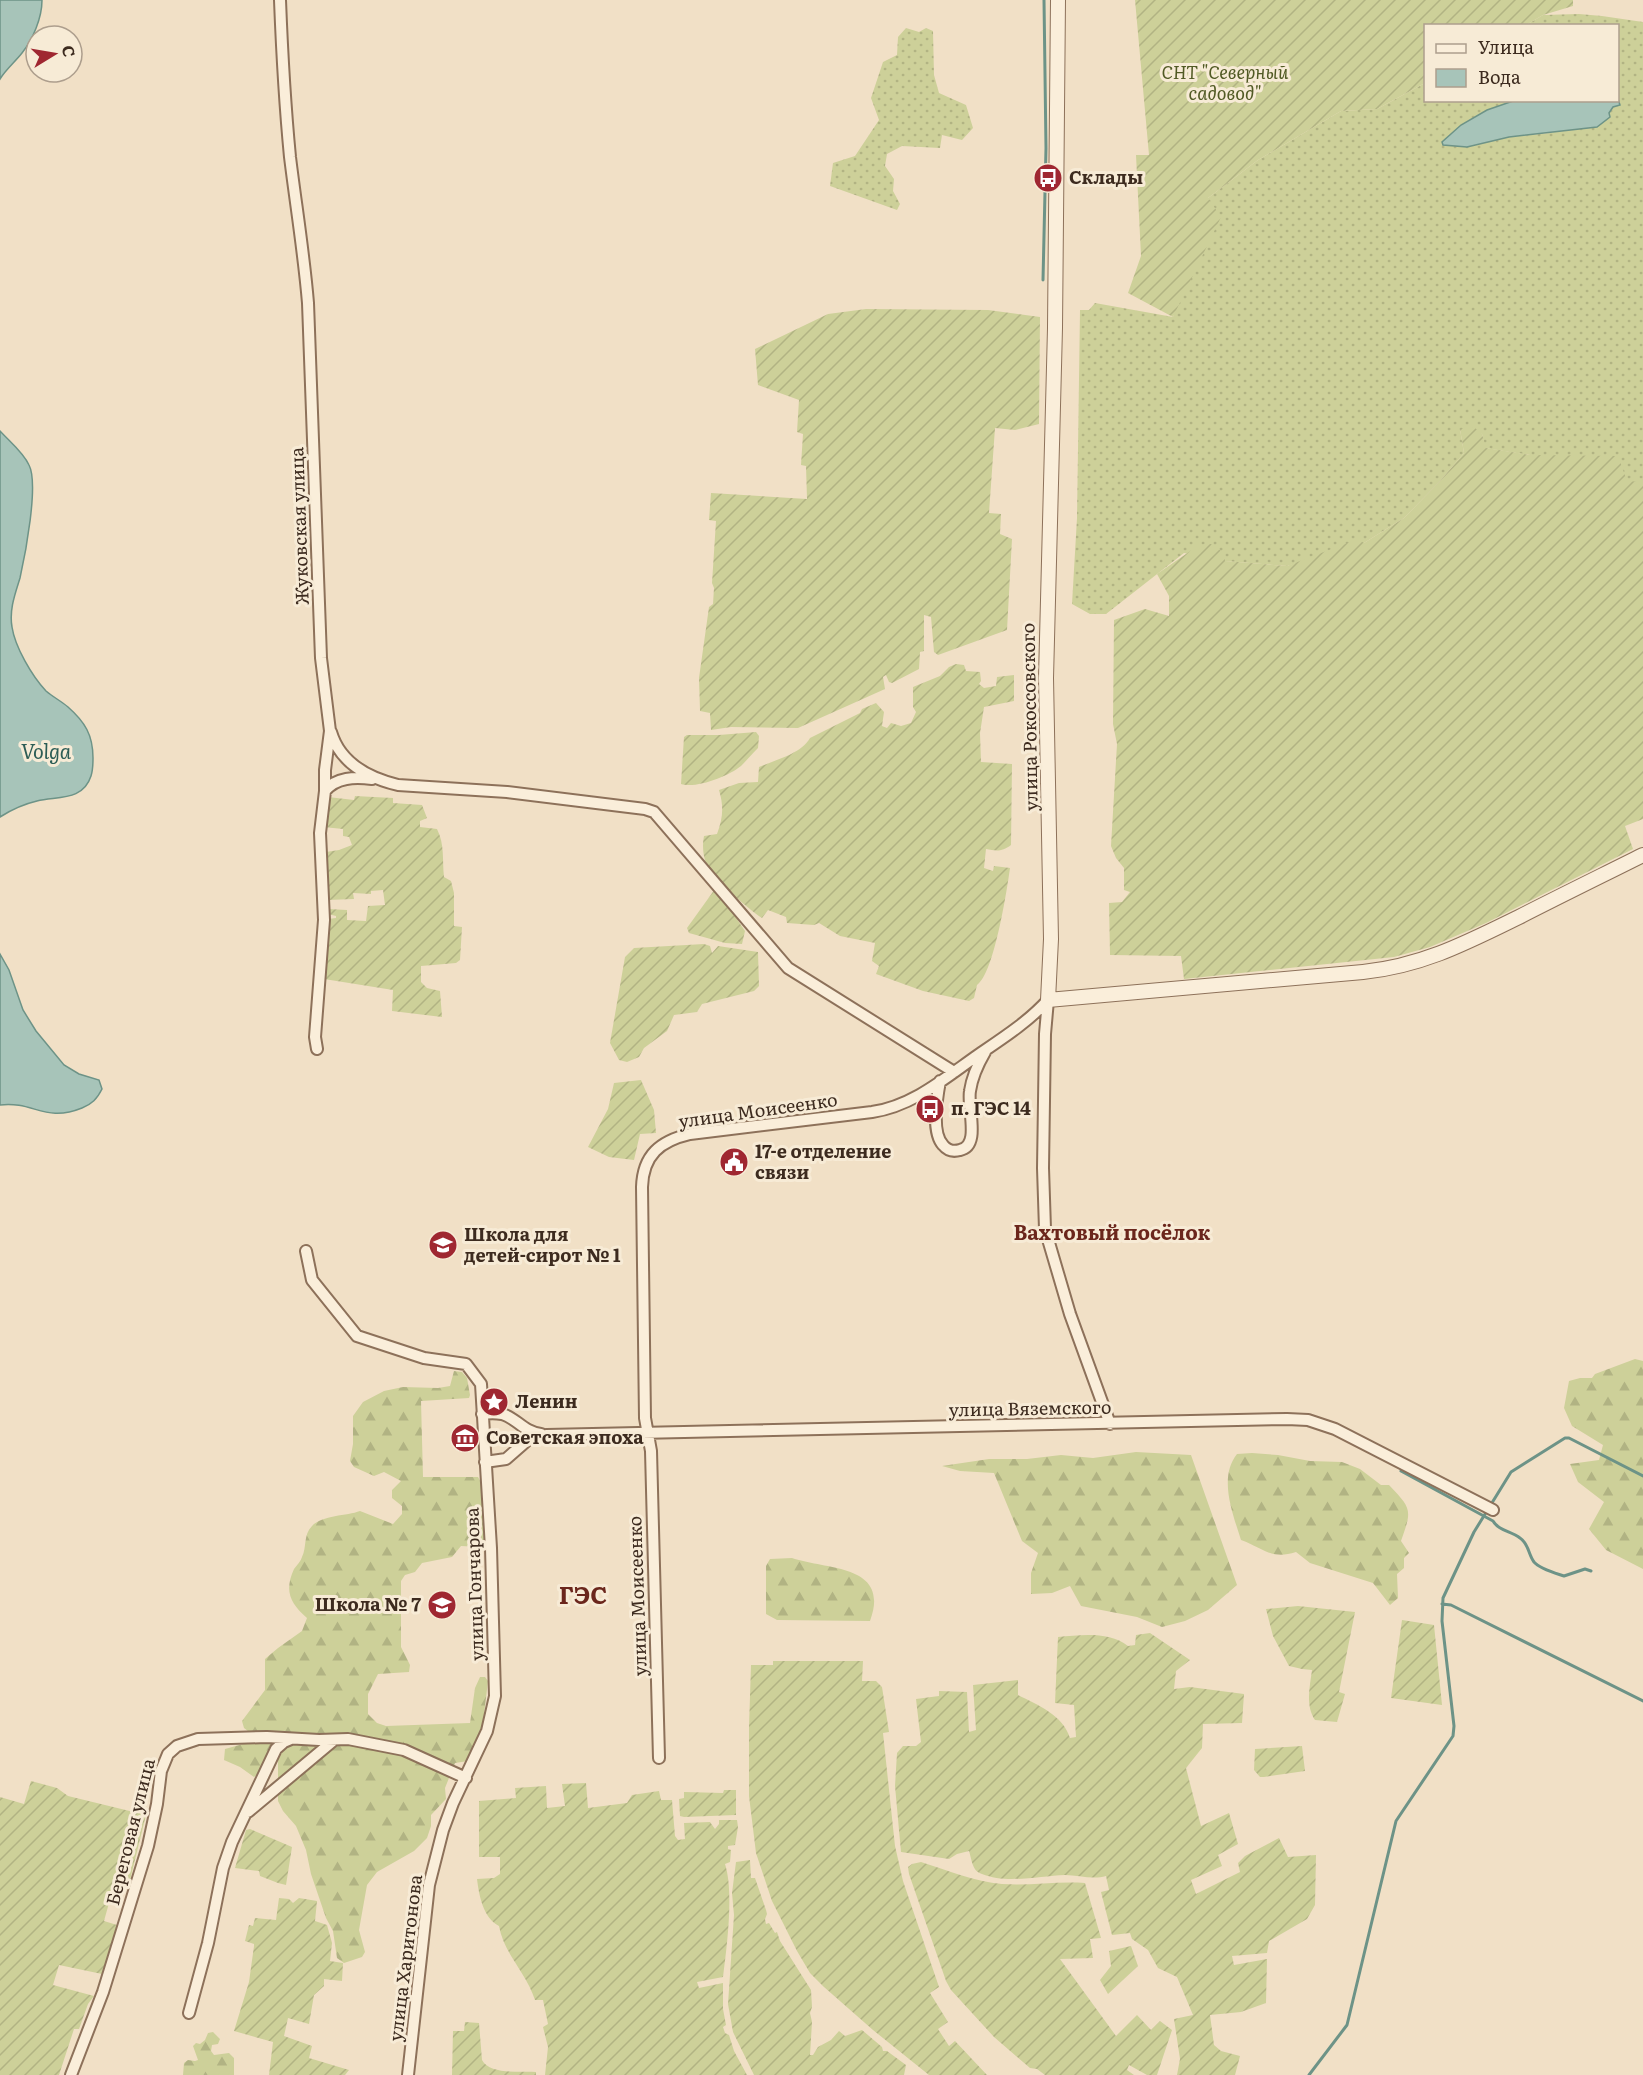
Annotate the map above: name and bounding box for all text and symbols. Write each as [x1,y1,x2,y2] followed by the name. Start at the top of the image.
[24,24,84,84] north arrow
[1424,24,1619,102] legend
[1478,33,1534,60] text: Улица
[57,43,83,59] text: С
[1161,58,1289,106] park label: СНТ "Северный садовод"
[1478,63,1521,90] text: Вода
[1032,162,1064,194] bus stop icon: Склады
[1069,163,1143,190] place label: Склады
[282,446,315,606] street label: Жуковская улица
[1013,623,1044,811] street label: улица Рокоссовского
[21,735,72,765] water label: Volga
[676,1085,839,1134] street label: улица Моисеенко
[914,1093,946,1125] bus stop icon: п. ГЭС 14
[951,1094,1031,1121] place label: п. ГЭС 14
[755,1137,891,1185] place label: 17-е отделение связи
[718,1146,750,1178] public building icon: 17-е отделение связи
[1013,1216,1211,1246] district label: Вахтовый посёлок
[464,1220,621,1268] place label: Школа для детей-сирот № 1
[427,1229,459,1261] school or university icon: Школа для детей-сирот № 1
[478,1386,510,1418] place icon: Ленин
[515,1387,578,1414] place label: Ленин
[948,1393,1112,1422] street label: улица Вяземского
[449,1422,481,1454] museum icon: Советская эпоха
[486,1423,644,1450] place label: Советская эпоха
[457,1506,490,1661] street label: улица Гончарова
[620,1515,653,1677] street label: улица Моисеенко
[559,1576,607,1611] district label: ГЭС
[426,1589,458,1621] school or university icon: Школа № 7
[315,1590,421,1617] place label: Школа № 7
[98,1755,161,1908] street label: Береговая улица
[381,1873,428,2043] street label: улица Харитонова

